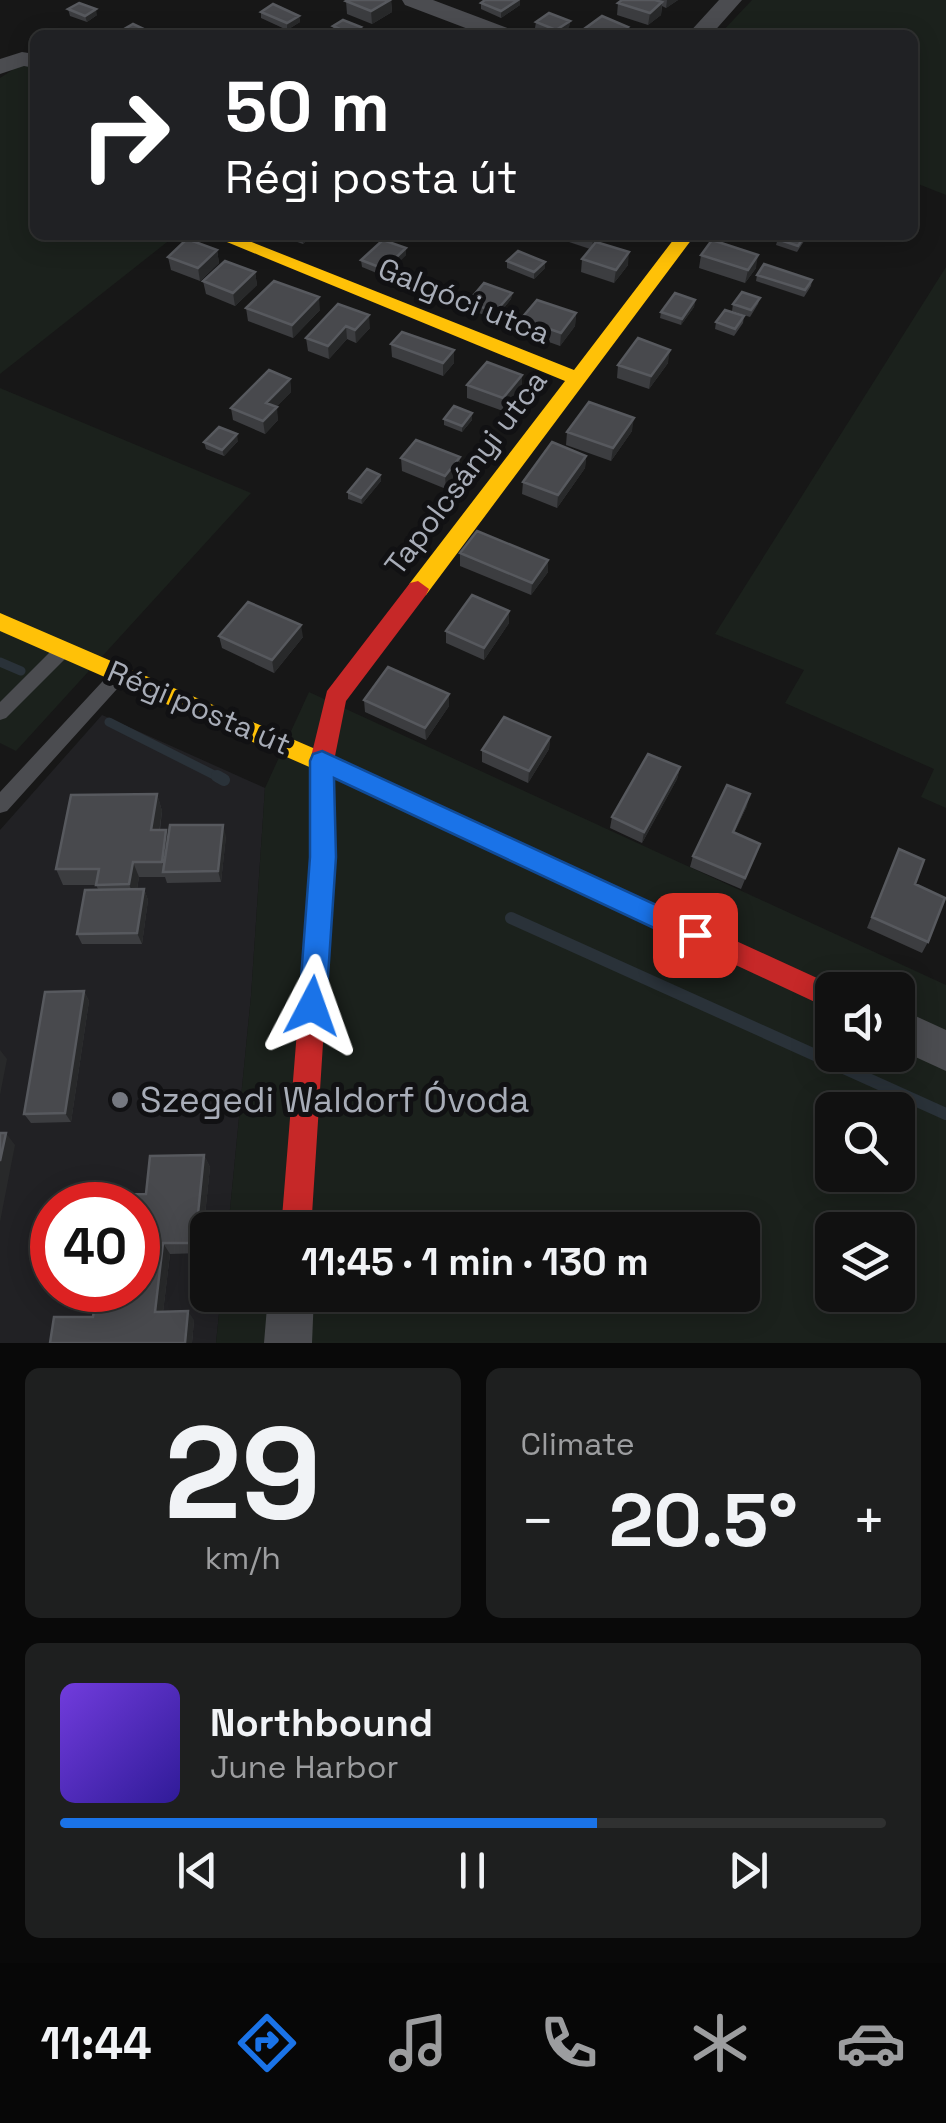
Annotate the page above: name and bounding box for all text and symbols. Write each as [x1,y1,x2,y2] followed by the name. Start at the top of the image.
[225,62,390,151] text: 50 m
[60,70,190,200] icon: right
[225,149,518,206] text: Régi posta út
[373,248,556,353] street label: Galgóci utca
[376,362,555,583] street label: Tapolcsányi utca
[102,651,297,764] street label: Régi posta út
[653,893,738,978] pin
[668,908,723,963] icon: arrive
[260,954,364,1058] position arrow
[815,972,915,1312] map controls
[815,972,915,1072] button: sound
[140,1078,529,1122] place label: Szegedi Waldorf Óvoda
[109,1089,131,1111] marker: Szegedi Waldorf Óvoda
[815,1092,915,1192] button: search
[30,1182,160,1312] speed limit sign: 40
[815,1212,915,1312] button: layers
[301,1238,649,1286] text: 11:45 · 1 min · 130 m
[164,1390,321,1556] text: 29
[521,1424,635,1464] text: Climate
[609,1472,798,1568] text: 20.5°
[521,1486,555,1556] text: −
[852,1486,886,1556] text: +
[205,1538,281,1578] text: km/h
[210,1699,433,1747] text: Northbound
[210,1747,398,1787] text: June Harbor
[170,1843,225,1898] icon: previous
[445,1843,500,1898] icon: pause
[721,1843,776,1898] icon: next
[232,2008,302,2078] icon: directions
[383,2008,453,2078] icon: music
[534,2008,604,2078] icon: phone
[685,2008,755,2078] icon: climate
[836,2008,906,2078] icon: car
[40,2015,152,2072] text: 11:44

